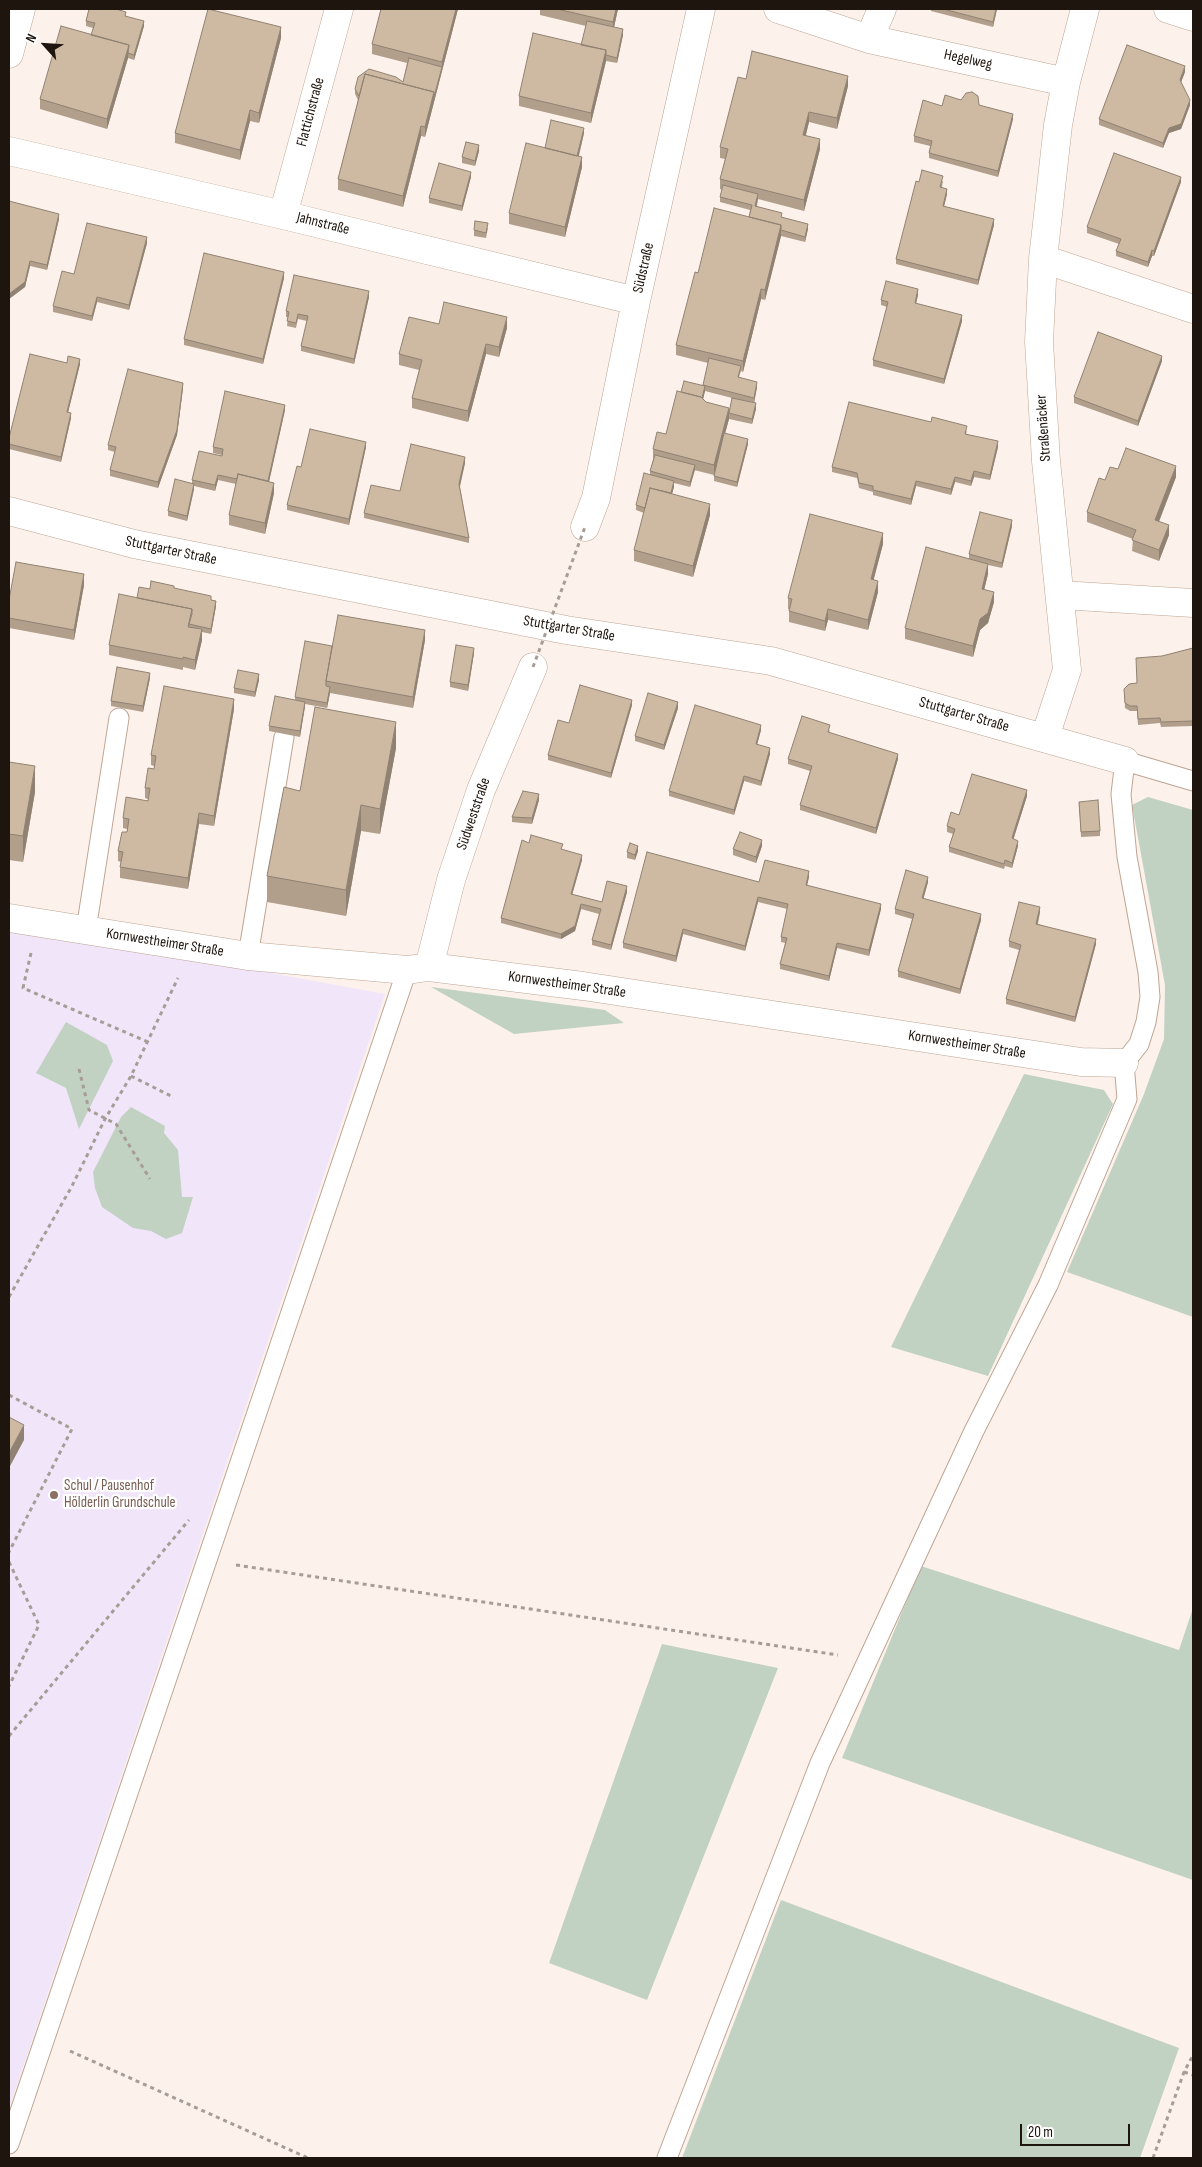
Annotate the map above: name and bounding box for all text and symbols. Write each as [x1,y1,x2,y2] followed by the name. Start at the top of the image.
[20,20,70,70] north arrow
[22,31,40,45] text: N
[942,46,994,74] street label: Hegelweg
[293,76,329,148] street label: Flattichstraße
[295,209,351,239] street label: Jahnstraße
[629,241,659,295] street label: Südstraße
[1033,394,1055,462] street label: Straßenäcker
[124,533,218,569] street label: Stuttgarter Straße
[522,612,616,646] street label: Stuttgarter Straße
[917,694,1011,736] street label: Stuttgarter Straße
[453,775,495,853] street label: Südweststraße
[105,925,225,961] street label: Kornwestheimer Straße
[507,968,627,1002] street label: Kornwestheimer Straße
[907,1027,1027,1063] street label: Kornwestheimer Straße
[64,1477,176,1512] place label: Schul / Pausenhof Hölderlin Grundschule
[48,1489,60,1501] marker: Schul / Pausenhof Hölderlin Grundschule
[1022,2114,1132,2146] scale bar
[1028,2123,1053,2142] text: 20 m

